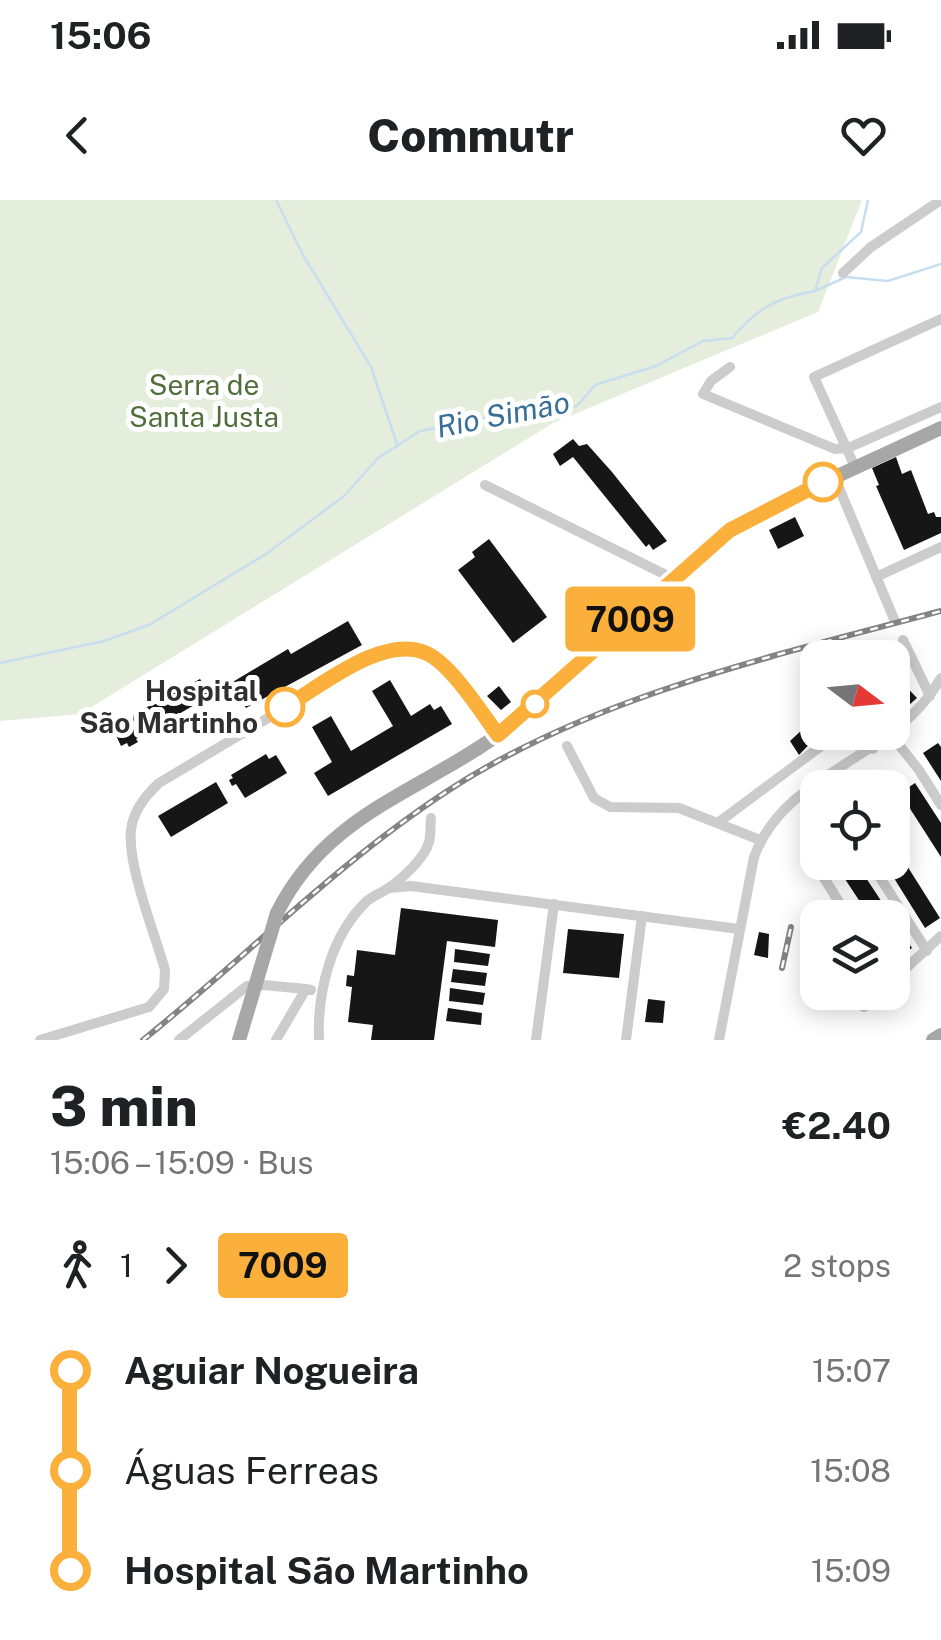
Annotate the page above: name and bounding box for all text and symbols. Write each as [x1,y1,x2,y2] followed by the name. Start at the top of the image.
[50,13,152,58] text: 15:06
[50,108,105,163] icon: back
[836,108,891,163] icon: heart
[367,109,574,162] text: Commutr
[129,368,279,433] park label: Serra de Santa Justa
[433,383,572,445] water label: Rio Simão
[804,463,842,501] unlabelled marker
[560,586,700,652] line badge: 7009
[585,599,675,640] text: 7009
[800,640,910,750] north arrow
[800,640,910,1010] map controls
[79,674,258,739] place label: Hospital São Martinho
[266,688,304,726] marker: Hospital São Martinho
[522,691,548,717] unlabelled marker
[800,770,910,880] button: locate
[800,900,910,1010] button: layers
[50,1074,198,1138] text: 3 min
[783,1103,891,1148] text: €2.40
[50,1144,314,1181] text: 15:06 – 15:09 · Bus
[50,1238,105,1293] icon: walk
[148,1238,203,1293] icon: forward
[238,1245,328,1286] text: 7009
[120,1247,133,1284] text: 1
[783,1247,891,1284] text: 2 stops
[124,1348,419,1393] text: Aguiar Nogueira
[812,1352,891,1389] text: 15:07
[124,1448,379,1493] text: Águas Ferreas
[810,1452,891,1489] text: 15:08
[124,1548,529,1593] text: Hospital São Martinho
[811,1552,891,1589] text: 15:09

